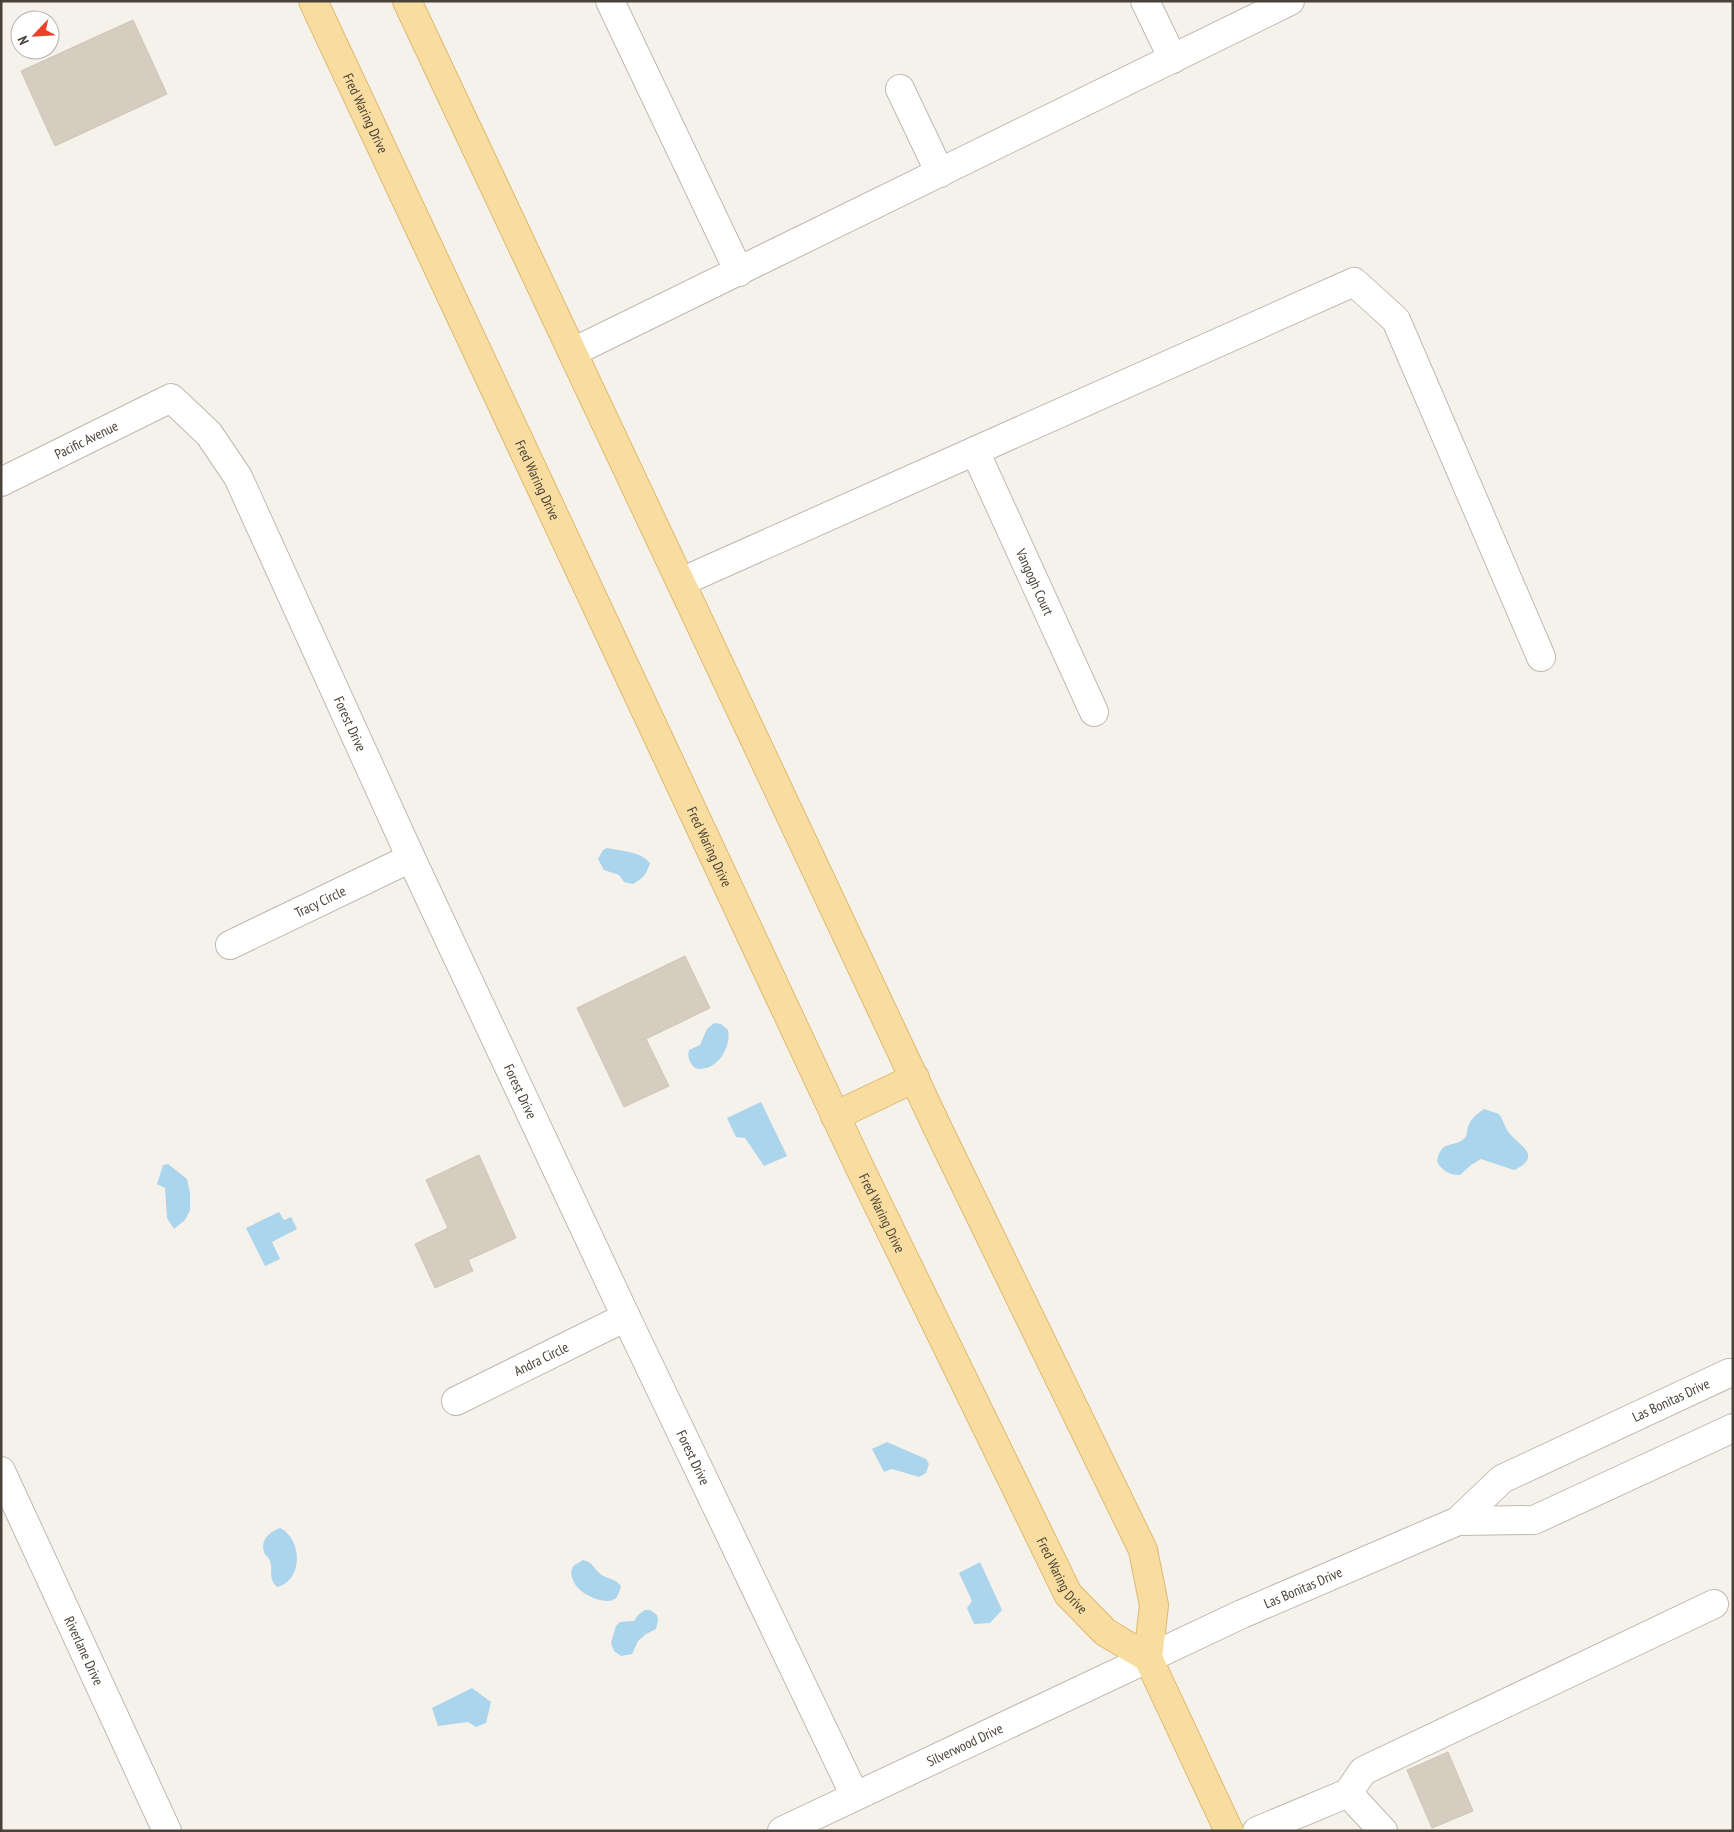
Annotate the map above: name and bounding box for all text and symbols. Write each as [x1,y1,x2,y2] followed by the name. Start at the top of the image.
[10,10,60,60] north arrow
[13,33,33,48] text: N
[339,70,392,156] street label: Fred Waring Drive
[51,417,121,463] street label: Pacific Avenue
[511,437,564,523] street label: Fred Waring Drive
[1011,545,1058,618] street label: Vangogh Court
[330,694,370,754] street label: Forest Drive
[683,804,736,890] street label: Fred Waring Drive
[292,882,349,922] street label: Tracy Circle
[500,1061,541,1122] street label: Forest Drive
[855,1170,909,1256] street label: Fred Waring Drive
[511,1338,572,1380] street label: Andra Circle
[1629,1374,1713,1426] street label: Las Bonitas Drive
[672,1427,714,1488] street label: Forest Drive
[1033,1534,1092,1618] street label: Fred Waring Drive
[1261,1563,1345,1613] street label: Las Bonitas Drive
[60,1613,108,1688] street label: Riverlane Drive
[924,1719,1006,1770] street label: Silverwood Drive

